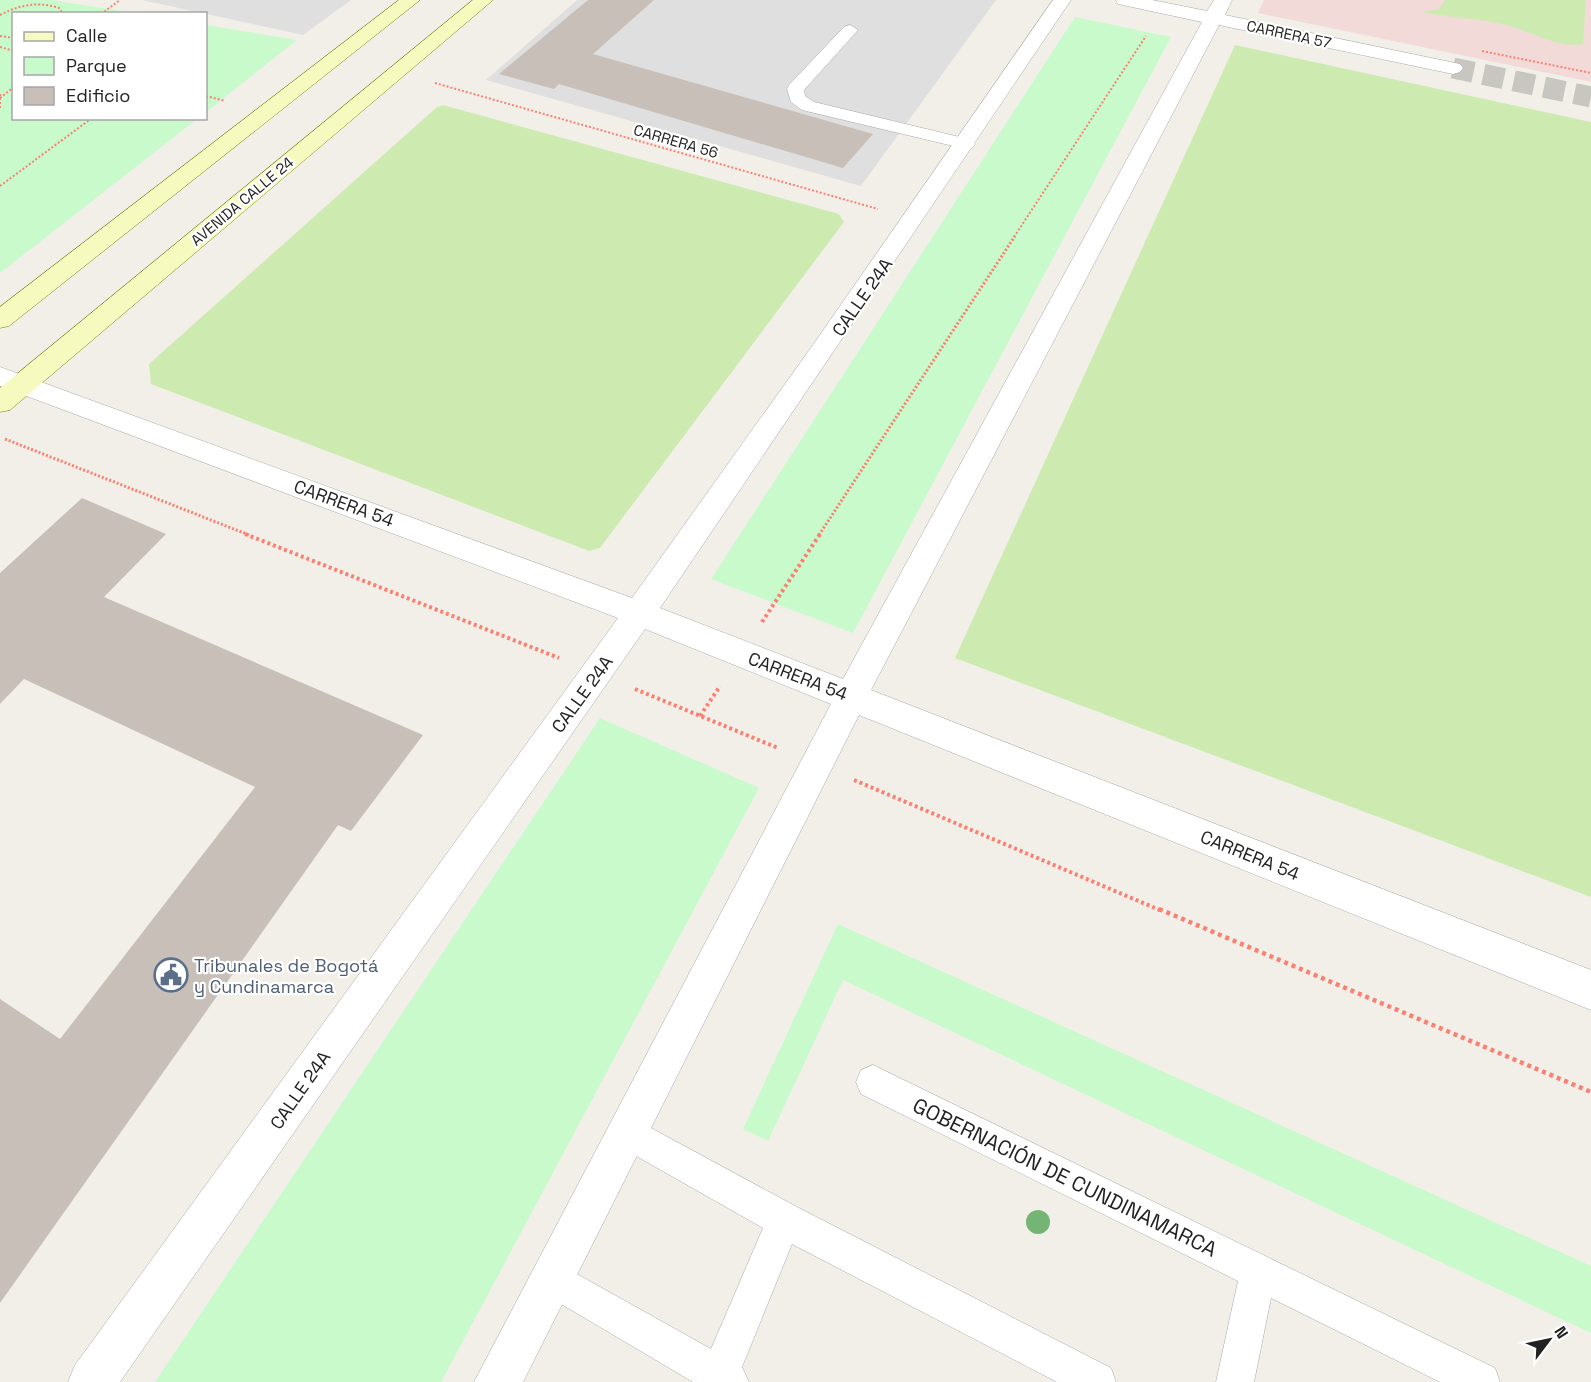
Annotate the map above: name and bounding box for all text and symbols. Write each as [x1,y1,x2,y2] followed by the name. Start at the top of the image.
[12,12,207,120] legend
[1245,16,1333,52] street label: CARRERA 57
[66,24,107,47] text: Calle
[66,54,127,77] text: Parque
[66,84,130,107] text: Edificio
[632,120,720,162] street label: CARRERA 56
[187,152,297,250] street label: AVENIDA CALLE 24
[827,253,897,341] street label: CALLE 24A
[291,474,397,532] street label: CARRERA 54
[745,646,851,706] street label: CARRERA 54
[546,651,618,737] street label: CALLE 24A
[1197,825,1303,885] street label: CARRERA 54
[194,954,378,998] place label: Tribunales de Bogotá y Cundinamarca
[153,957,189,993] public building icon: Tribunales de Bogotá y Cundinamarca
[265,1046,335,1134] street label: CALLE 24A
[908,1091,1222,1263] street label: GOBERNACIÓN DE CUNDINAMARCA
[1519,1310,1579,1370] north arrow
[1550,1322,1573,1342] text: N

